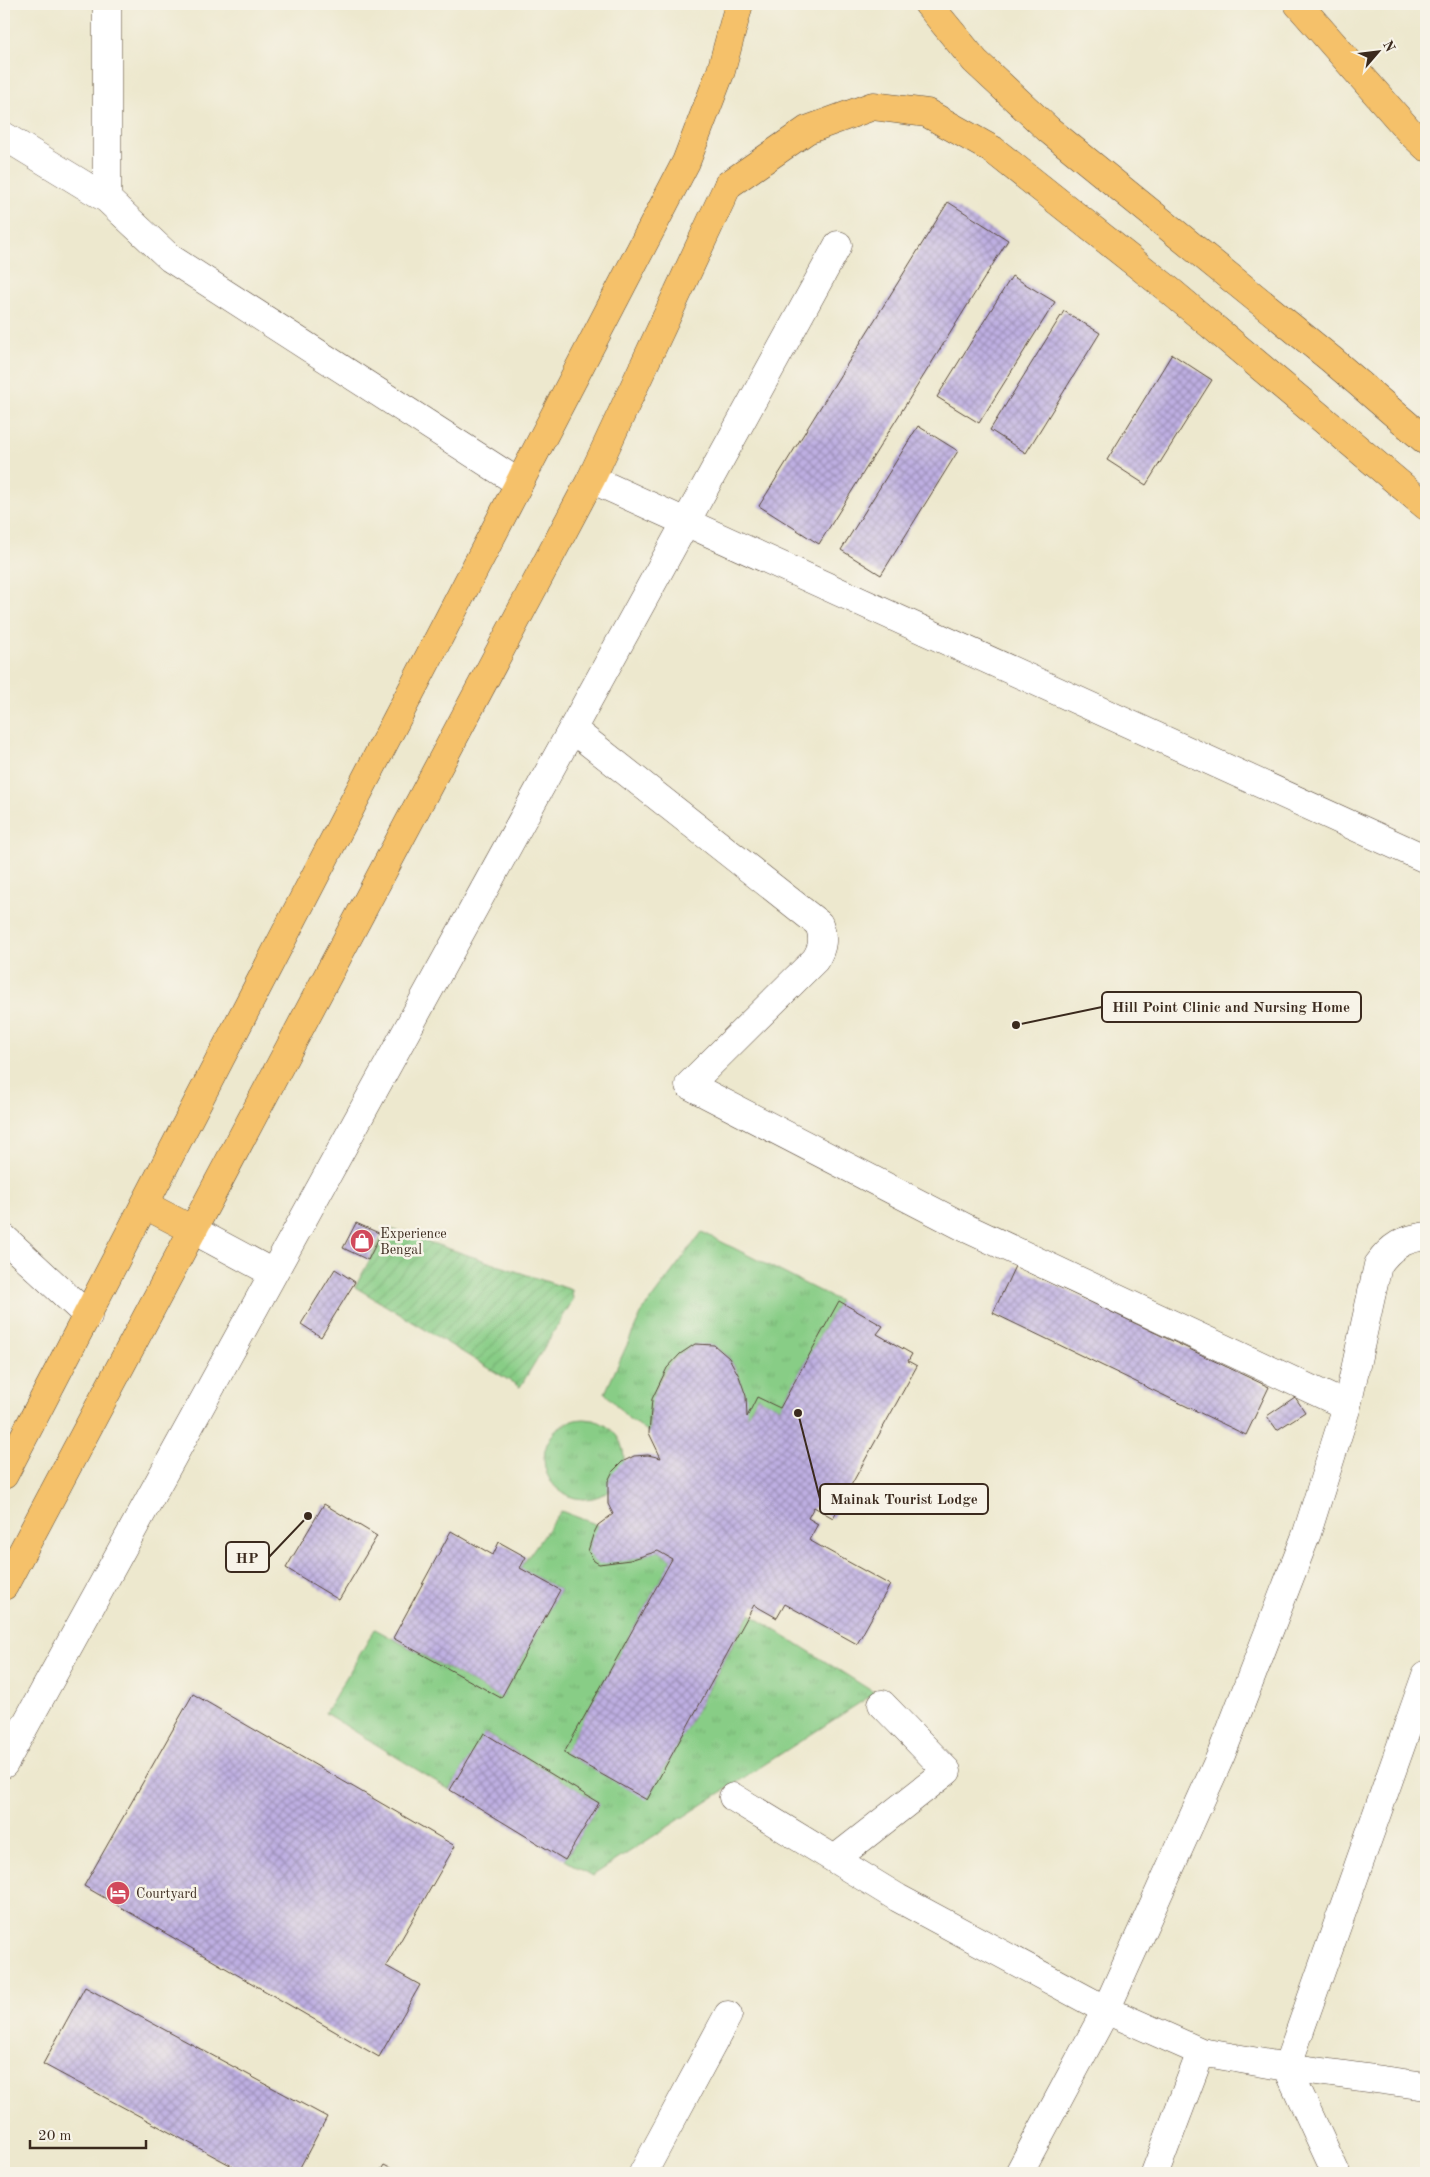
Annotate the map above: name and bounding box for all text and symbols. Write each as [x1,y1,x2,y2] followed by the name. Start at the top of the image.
[1352,28,1402,78] north arrow
[1380,38,1397,55] text: N
[1102,992,1361,1022] callout: Hill Point Clinic and Nursing Home
[1112,1001,1350,1016] text: Hill Point Clinic and Nursing Home
[380,1227,447,1257] place label: Experience Bengal
[349,1228,375,1254] shop icon: Experience Bengal
[820,1484,988,1514] callout: Mainak Tourist Lodge
[830,1493,978,1508] text: Mainak Tourist Lodge
[226,1542,269,1572] callout: HP
[236,1552,258,1567] text: HP
[105,1880,131,1906] hotel icon: Courtyard
[136,1887,197,1901] place label: Courtyard
[30,2117,146,2149] scale bar
[38,2129,72,2144] text: 20 m

